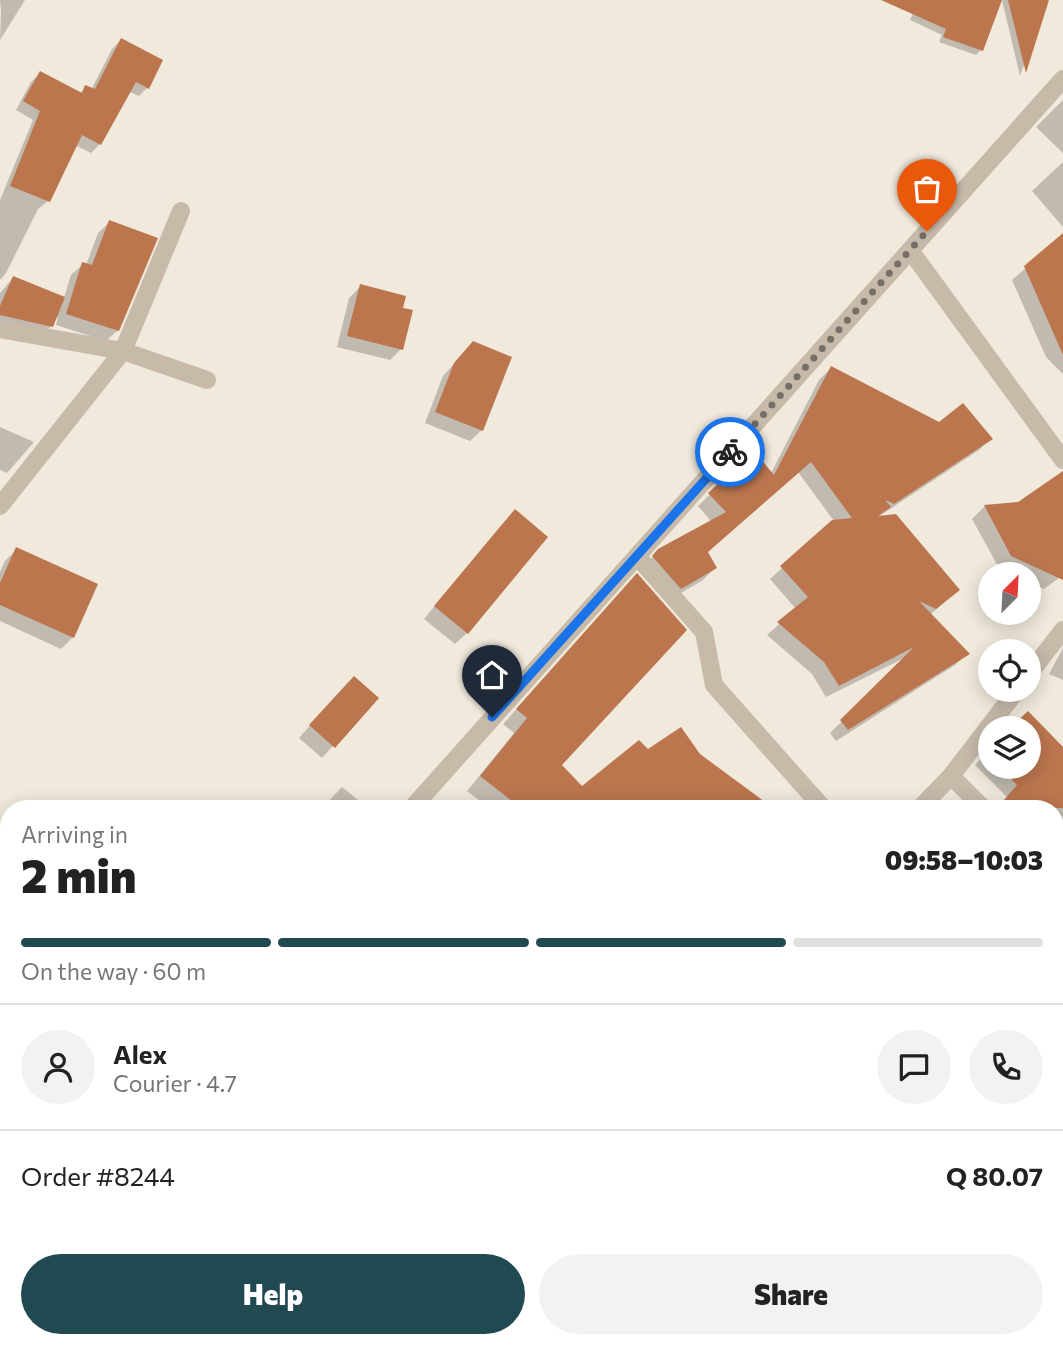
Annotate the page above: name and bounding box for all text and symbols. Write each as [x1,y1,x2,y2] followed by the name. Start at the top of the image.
[897,159,957,231] pin
[908,170,946,208] icon: bag
[695,417,765,487] courier
[711,433,749,471] icon: bike
[978,562,1041,625] north arrow
[978,562,1041,779] map controls
[978,639,1041,702] button: locate
[462,645,522,717] pin
[473,656,511,694] icon: home
[978,716,1041,779] button: layers
[21,820,128,848] text: Arriving in
[885,844,1043,875] text: 09:58–10:03
[21,846,137,902] text: 2 min
[21,957,206,985] text: On the way · 60 m
[21,1030,95,1104] button: person
[877,1030,951,1104] button: chat
[969,1030,1043,1104] button: phone
[113,1038,167,1069] text: Alex
[113,1069,237,1097] text: Courier · 4.7
[21,1160,175,1191] text: Order #8244
[946,1160,1043,1191] text: Q 80.07
[21,1254,525,1334] button: Help
[539,1254,1043,1334] button: Share

